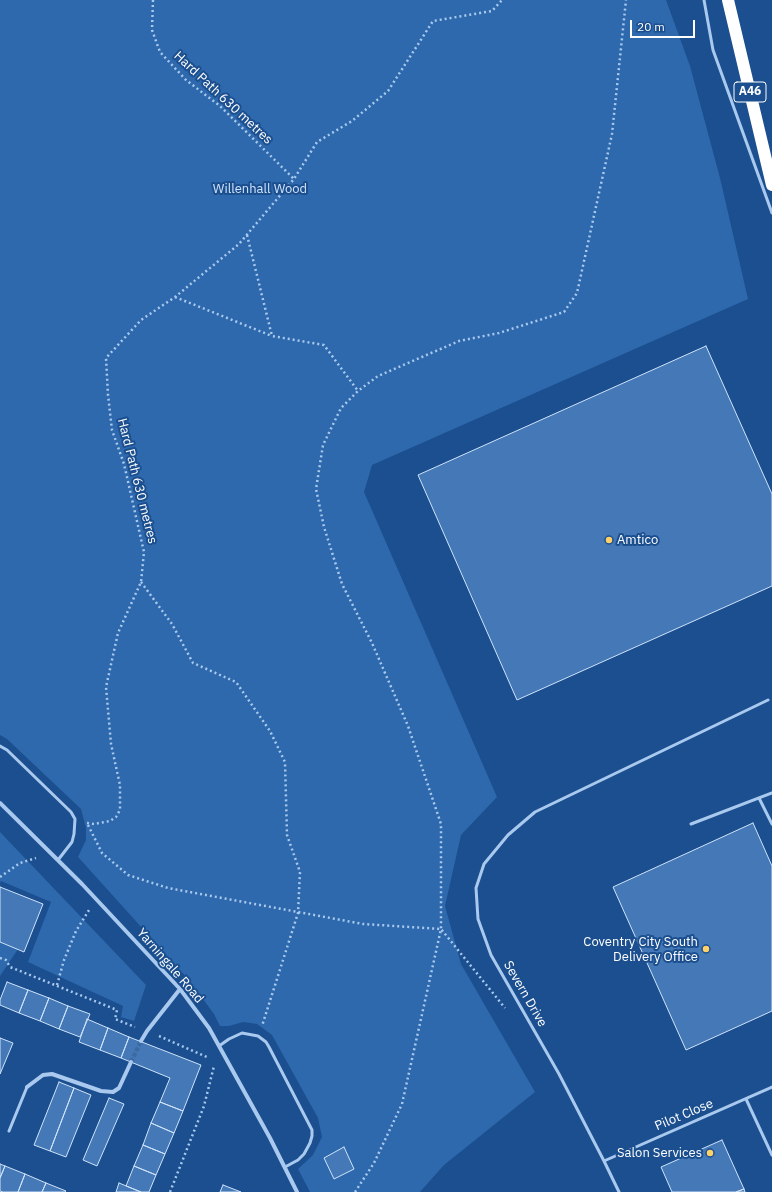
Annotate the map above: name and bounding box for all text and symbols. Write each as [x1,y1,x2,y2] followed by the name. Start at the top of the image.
[632,12,697,38] scale bar
[637,19,665,34] text: 20 m
[171,48,275,148] street label: Hard Path 630 metres
[734,82,766,102] road number: A46
[213,181,307,197] park label: Willenhall Wood
[114,417,160,545] street label: Hard Path 630 metres
[617,532,658,548] place label: Amtico
[604,535,614,545] marker: Amtico
[133,925,207,1007] street label: Yarningale Road
[583,934,698,965] place label: Coventry City South Delivery Office
[701,944,711,954] marker: Coventry City South Delivery Office
[500,958,550,1030] street label: Severn Drive
[652,1096,716,1134] street label: Pilot Close
[617,1145,702,1161] place label: Salon Services
[705,1148,715,1158] marker: Salon Services

